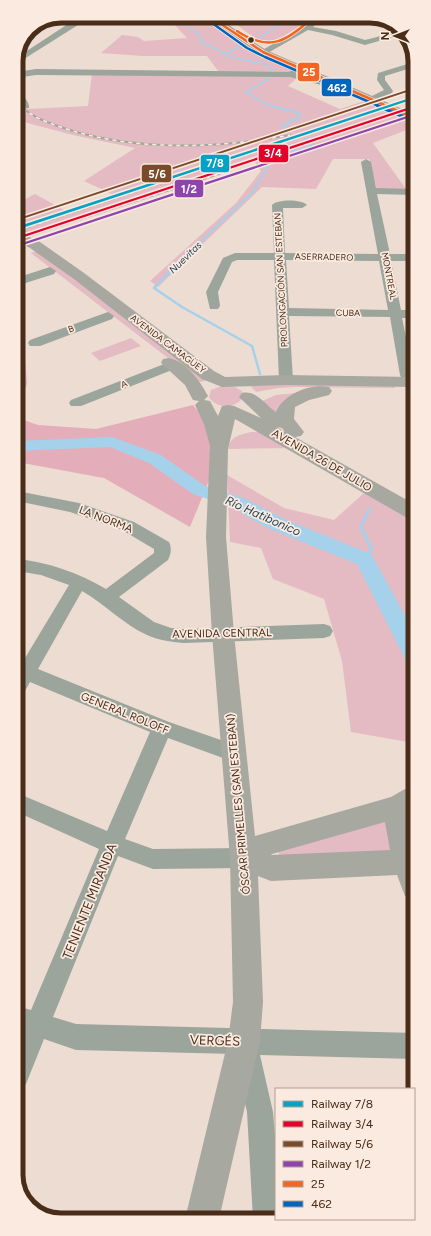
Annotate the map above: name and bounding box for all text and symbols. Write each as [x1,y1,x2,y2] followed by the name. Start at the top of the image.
[375,16,415,56] north arrow
[379,32,392,40] text: N
[246,35,256,45] unlabelled marker
[297,62,320,82] line badge: 25
[303,66,315,79] text: 25
[321,78,352,97] line badge: 462
[327,82,347,95] text: 462
[258,144,289,163] line badge: 3/4
[264,147,282,160] text: 3/4
[200,154,230,173] line badge: 7/8
[206,157,224,170] text: 7/8
[141,164,172,183] line badge: 5/6
[148,168,166,181] text: 5/6
[174,179,204,198] line badge: 1/2
[181,183,197,196] text: 1/2
[271,213,290,348] street label: PROLONGACIÓN SAN ESTEBAN
[166,238,205,276] water label: Nuevitas
[295,250,353,263] street label: ASERRADERO
[379,251,400,301] street label: MONTREAL
[336,307,360,318] street label: CUBA
[129,312,208,376] street label: AVENIDA CAMAGÜEY
[66,322,76,335] street label: B
[119,377,129,390] street label: A
[270,427,374,495] street label: AVENIDA 26 DE JULIO
[223,493,303,539] water label: Río Hatibonico
[77,503,135,536] street label: LA NORMA
[172,626,272,641] street label: AVENIDA CENTRAL
[79,690,171,737] street label: GENERAL ROLOFF
[223,713,253,895] street label: ÓSCAR PRIMELLES (SAN ESTEBAN)
[59,841,120,961] street label: TENIENTE MIRANDA
[190,1032,240,1049] street label: VERGÉS
[275,1088,415,1220] legend
[311,1097,373,1111] text: Railway 7/8
[311,1117,374,1131] text: Railway 3/4
[311,1137,373,1151] text: Railway 5/6
[311,1157,371,1171] text: Railway 1/2
[311,1177,325,1191] text: 25
[311,1197,332,1211] text: 462

